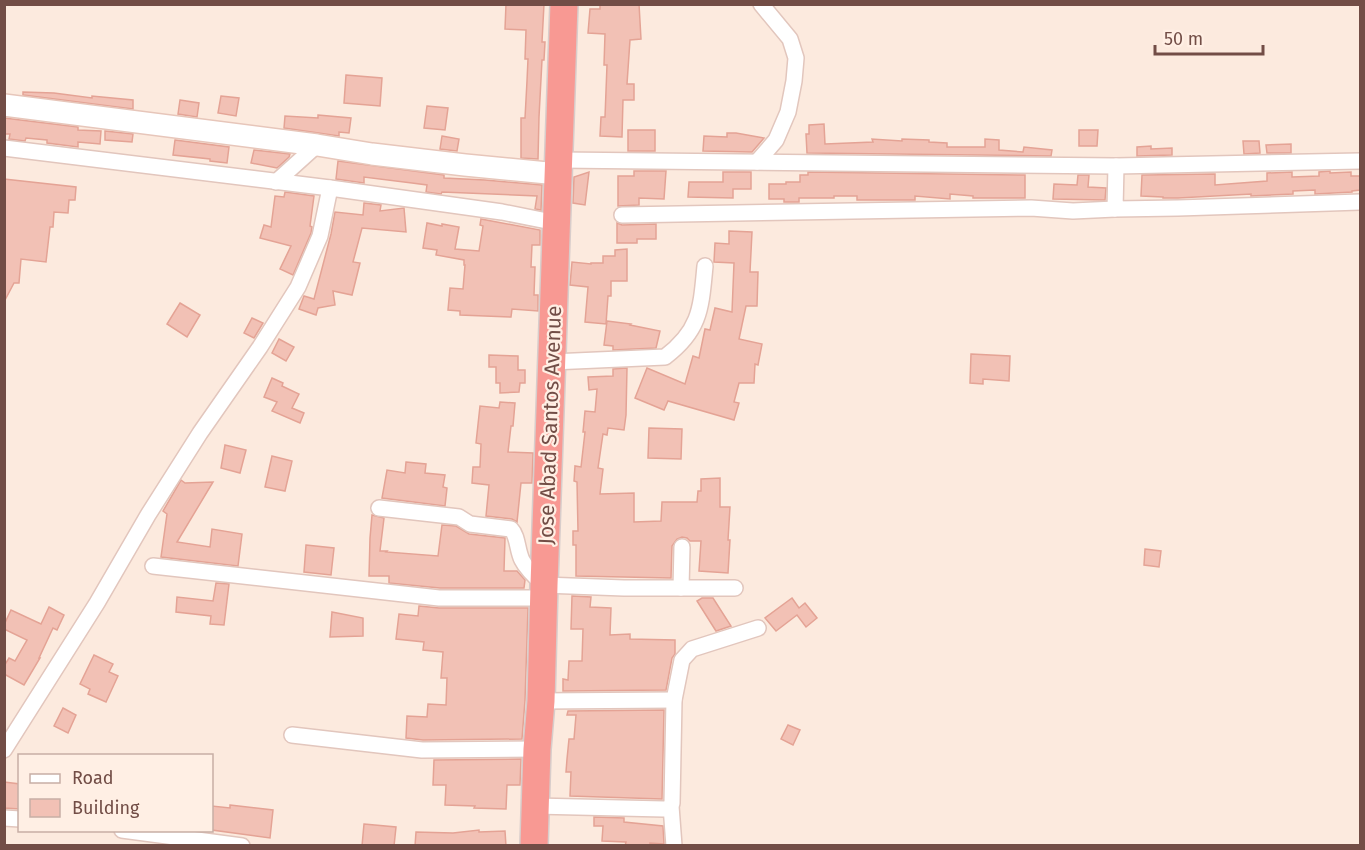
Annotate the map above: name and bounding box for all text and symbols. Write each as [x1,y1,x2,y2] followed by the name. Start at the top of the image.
[1155,18,1263,56] scale bar
[1164,28,1203,50] text: 50 m
[533,305,567,545] street label: Jose Abad Santos Avenue
[18,754,213,832] legend
[72,767,114,789] text: Road
[72,797,140,819] text: Building

